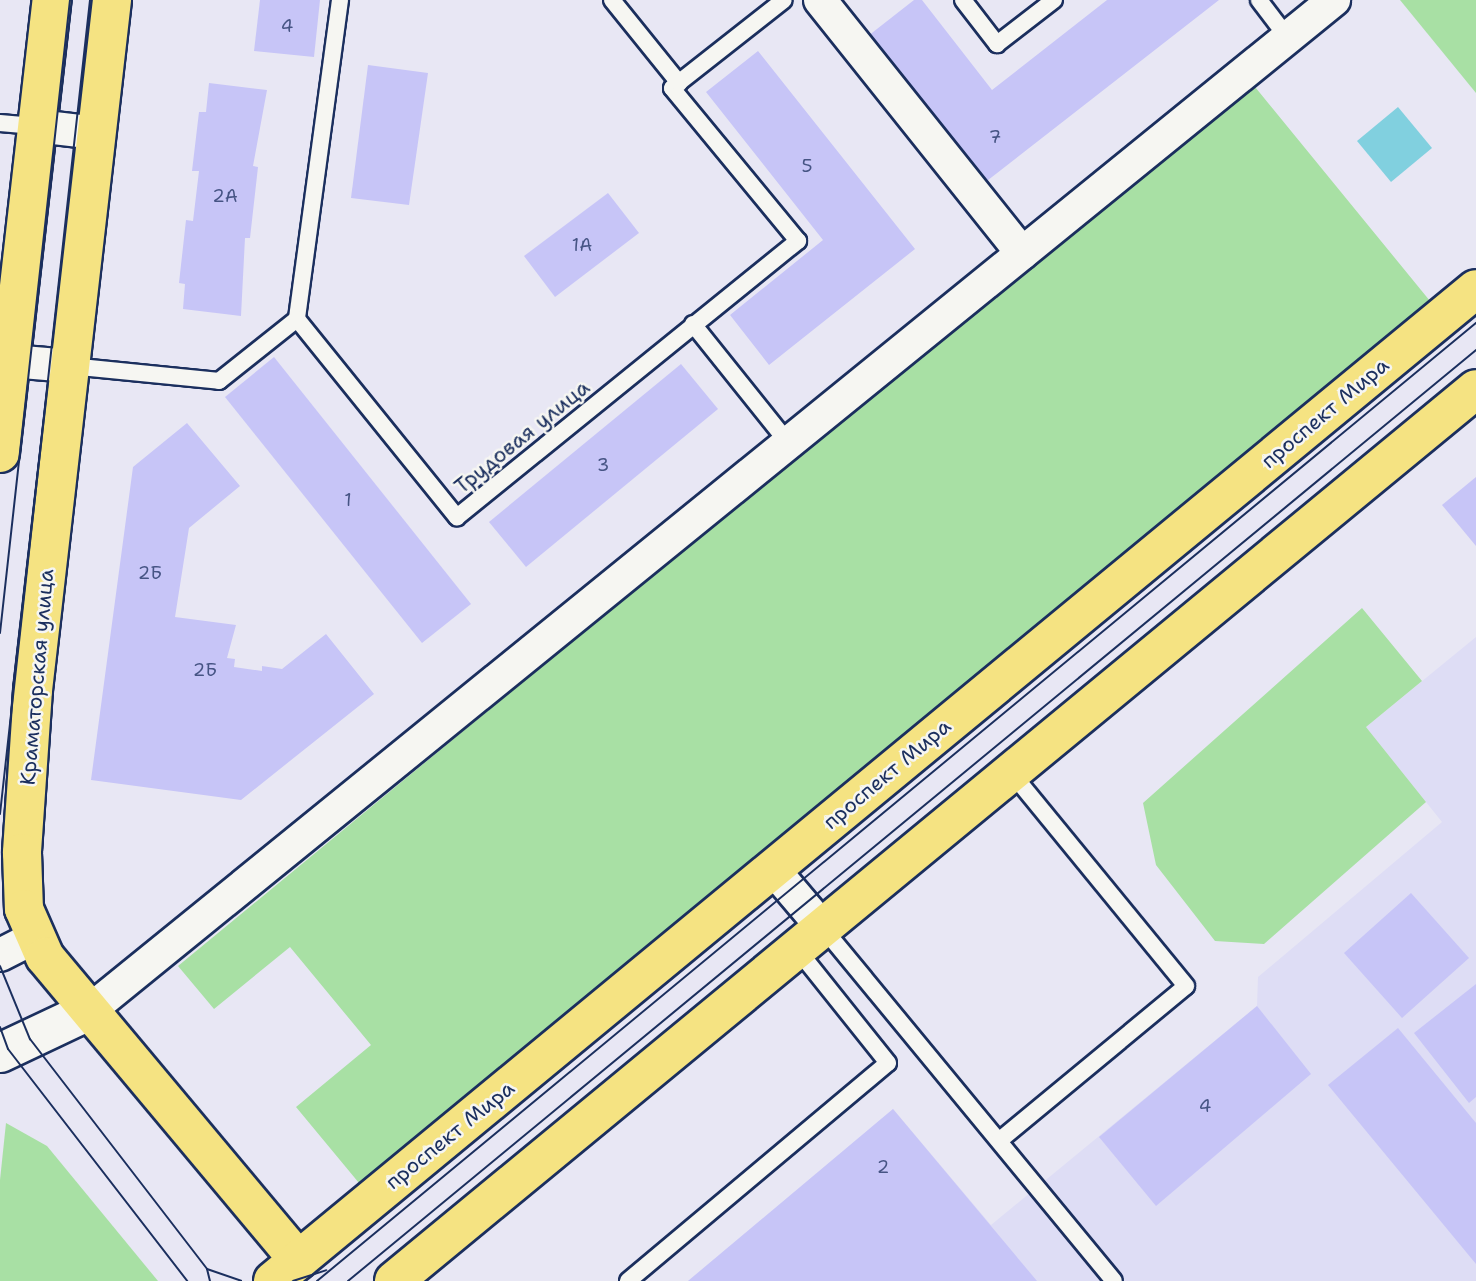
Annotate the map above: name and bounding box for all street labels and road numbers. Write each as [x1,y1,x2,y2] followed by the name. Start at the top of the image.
[1256,352,1394,474] street label: проспект Мира
[449,375,595,499] street label: Трудовая улица
[15,568,59,786] street label: Краматорская улица
[818,713,956,835] street label: проспект Мира
[380,1075,520,1195] street label: проспект Мира

